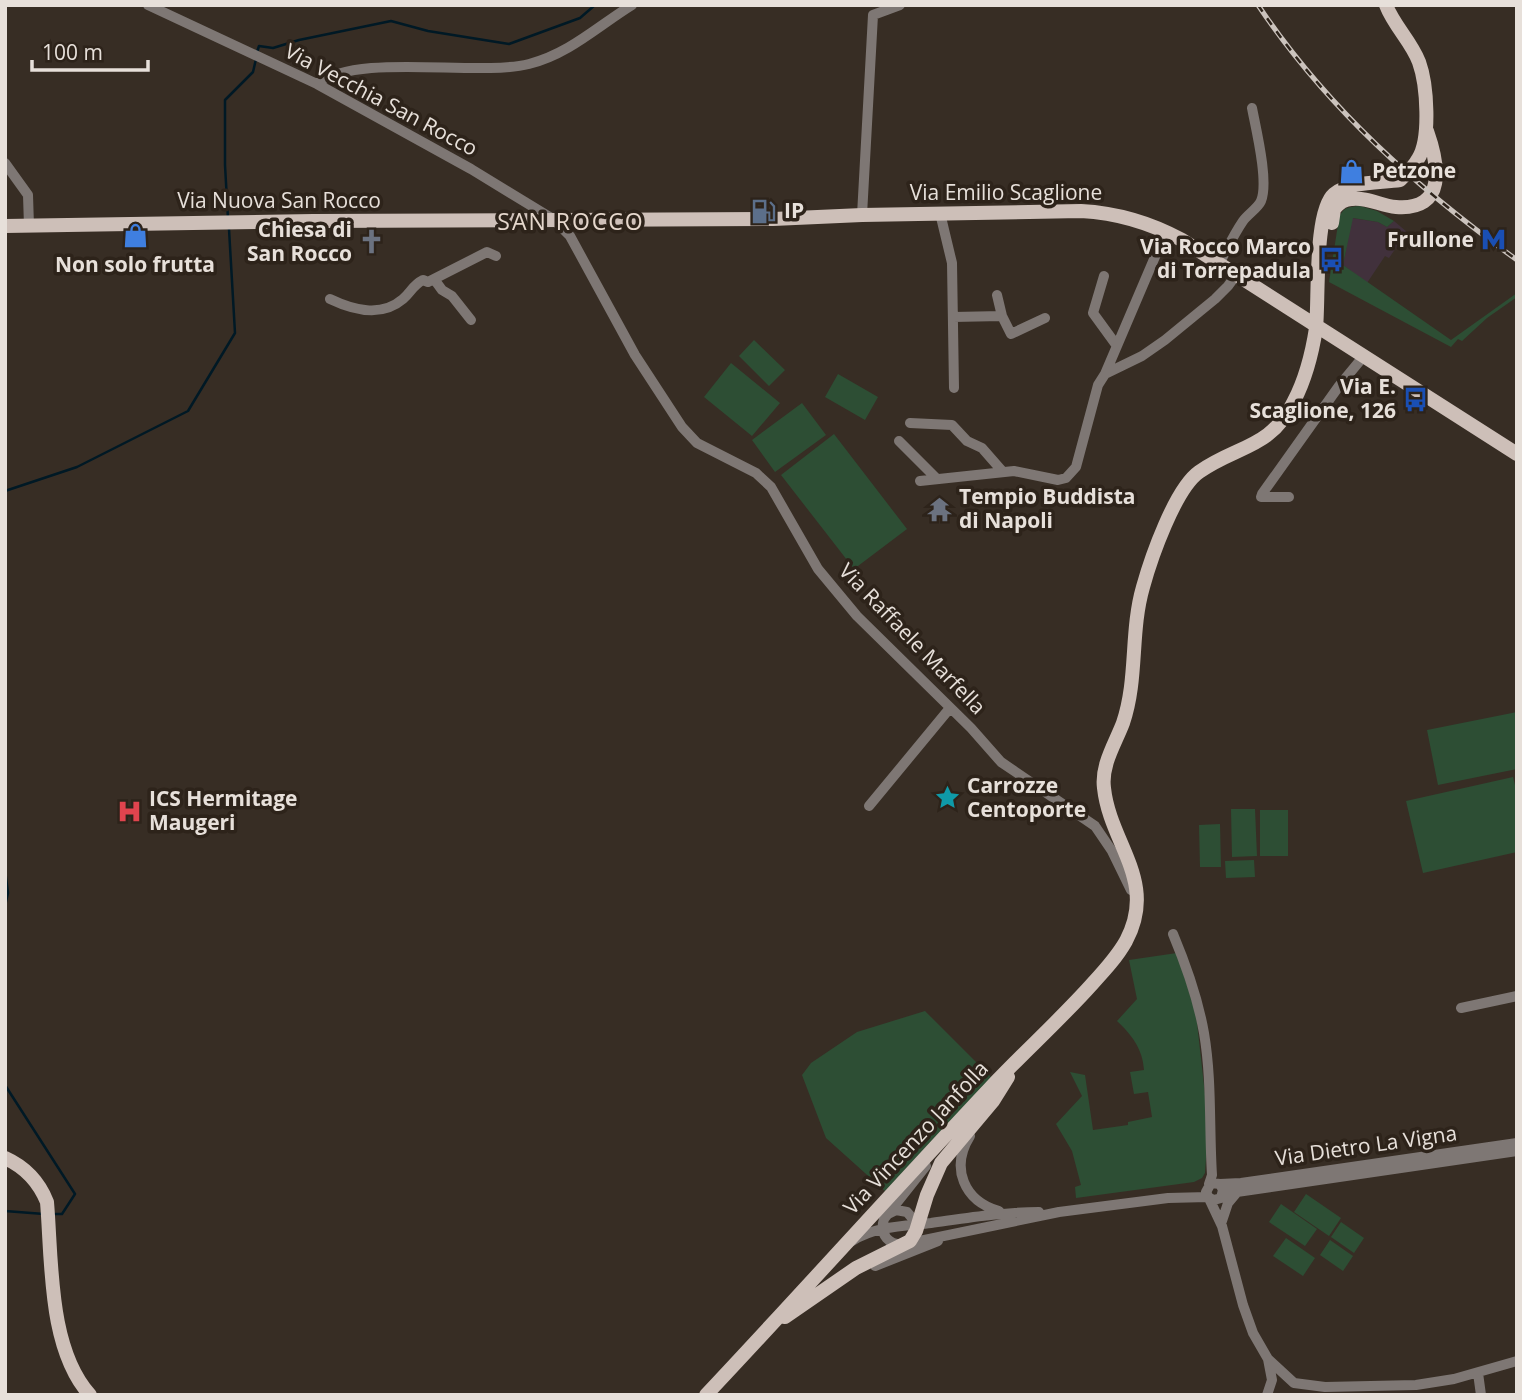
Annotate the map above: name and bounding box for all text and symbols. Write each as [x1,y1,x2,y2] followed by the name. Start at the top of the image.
[32,28,147,72] scale bar
[280,36,483,162] street label: Via Vecchia San Rocco
[42,38,103,66] text: 100 m
[1372,156,1456,184] place label: Petzone
[1338,157,1366,185] shop icon: Petzone
[910,178,1102,206] street label: Via Emilio Scaglione
[177,186,381,214] street label: Via Nuova San Rocco
[784,196,804,224] place label: IP
[750,197,778,225] fuel station icon: IP
[497,205,645,237] district label: SAN ROCCO
[247,215,352,267] place label: Chiesa di San Rocco
[121,222,149,250] shop icon: Non solo frutta
[1387,225,1474,253] place label: Frullone
[1480,226,1508,254] metro station icon: Frullone
[358,228,386,256] church icon: Chiesa di San Rocco
[1140,232,1311,284] place label: Via Rocco Marco di Torrepadula
[1317,245,1345,273] bus stop icon: Via Rocco Marco di Torrepadula
[55,250,215,278] place label: Non solo frutta
[1250,372,1396,424] place label: Via E. Scaglione, 126
[1402,385,1430,413] bus stop icon: Via E. Scaglione, 126
[959,482,1135,534] place label: Tempio Buddista di Napoli
[925,495,953,523] temple icon: Tempio Buddista di Napoli
[833,557,992,720] street label: Via Raffaele Marfella
[967,771,1086,823] place label: Carrozze Centoporte
[149,784,297,836] place label: ICS Hermitage Maugeri
[933,784,961,812] place icon: Carrozze Centoporte
[115,797,143,825] hospital icon: ICS Hermitage Maugeri
[837,1054,994,1220] street label: Via Vincenzo Janfolla
[1273,1118,1459,1172] street label: Via Dietro La Vigna

